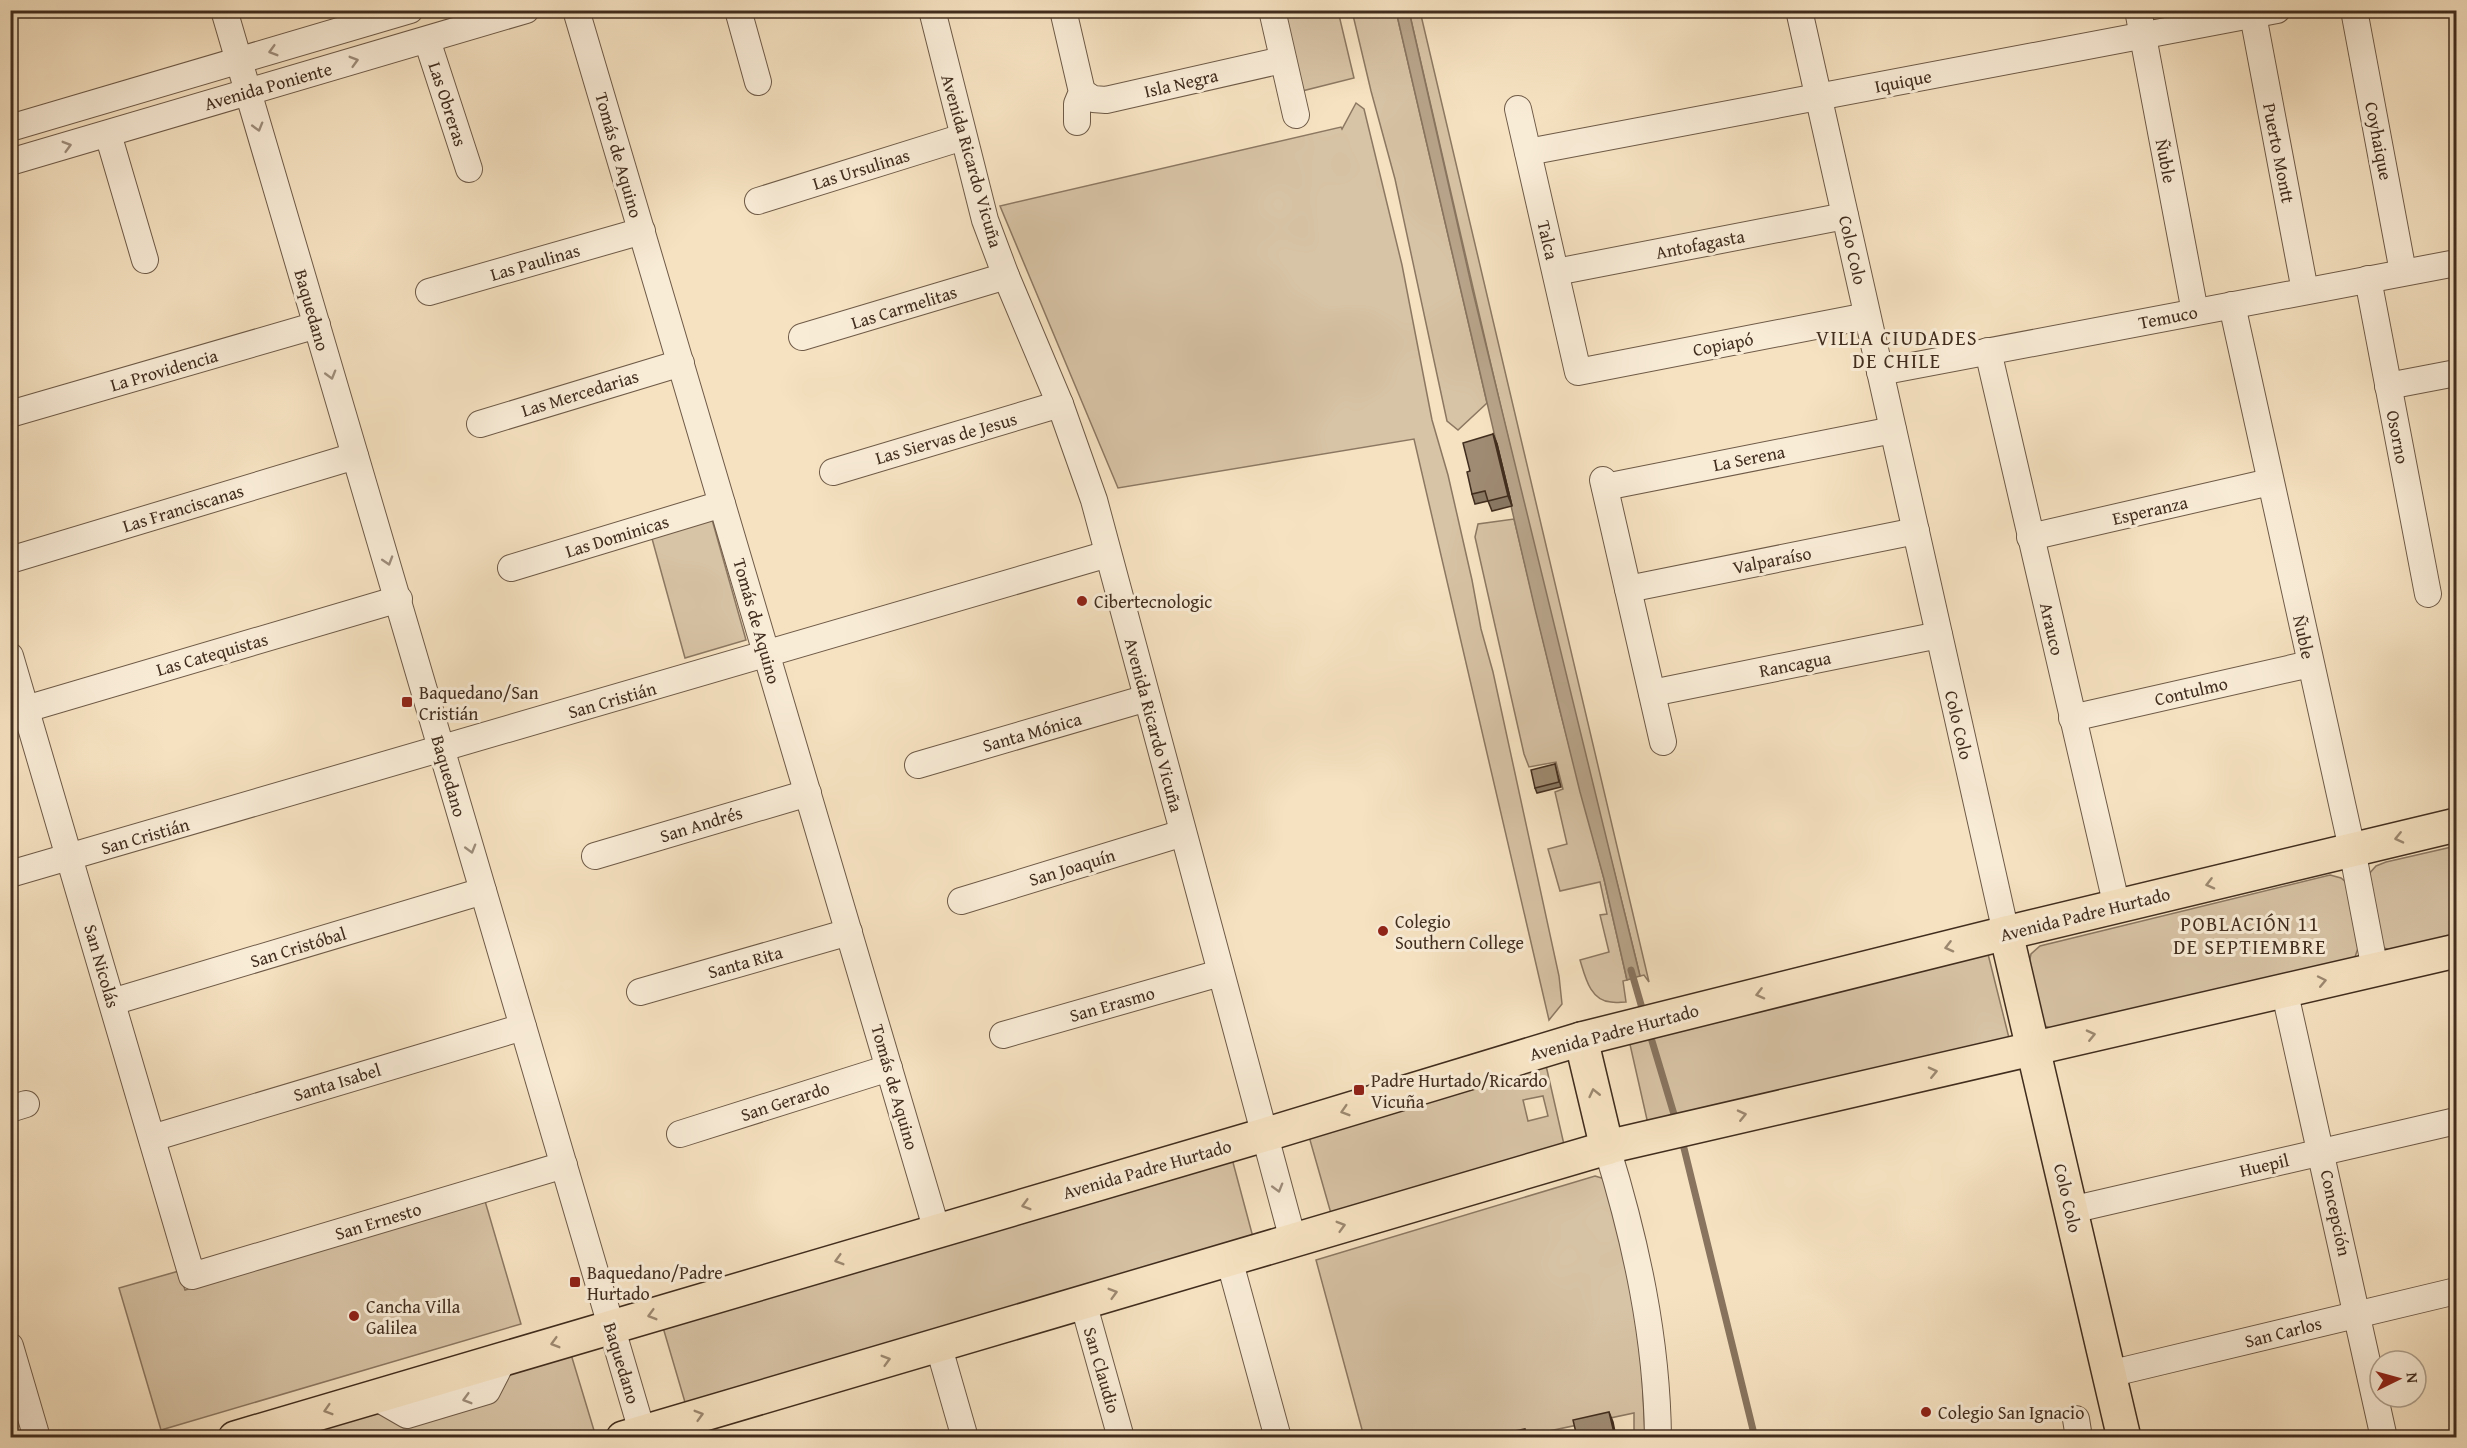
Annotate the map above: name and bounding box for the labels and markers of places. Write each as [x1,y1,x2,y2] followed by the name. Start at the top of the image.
[1094,588,1212,615] place label: Cibertecnologic
[1075,594,1089,608] marker: Cibertecnologic
[419,679,539,727] place label: Baquedano/San Cristián
[400,695,414,709] marker: Baquedano/San Cristián
[1395,908,1524,956] place label: Colegio Southern College
[1376,924,1390,938] marker: Colegio Southern College
[1371,1067,1548,1115] place label: Padre Hurtado/Ricardo Vicuña
[1352,1083,1366,1097] marker: Padre Hurtado/Ricardo Vicuña
[587,1259,723,1307] place label: Baquedano/Padre Hurtado
[568,1275,582,1289] marker: Baquedano/Padre Hurtado
[366,1293,461,1341] place label: Cancha Villa Galilea
[347,1309,361,1323] marker: Cancha Villa Galilea
[1938,1399,2084,1426] place label: Colegio San Ignacio
[1919,1405,1933,1419] marker: Colegio San Ignacio

